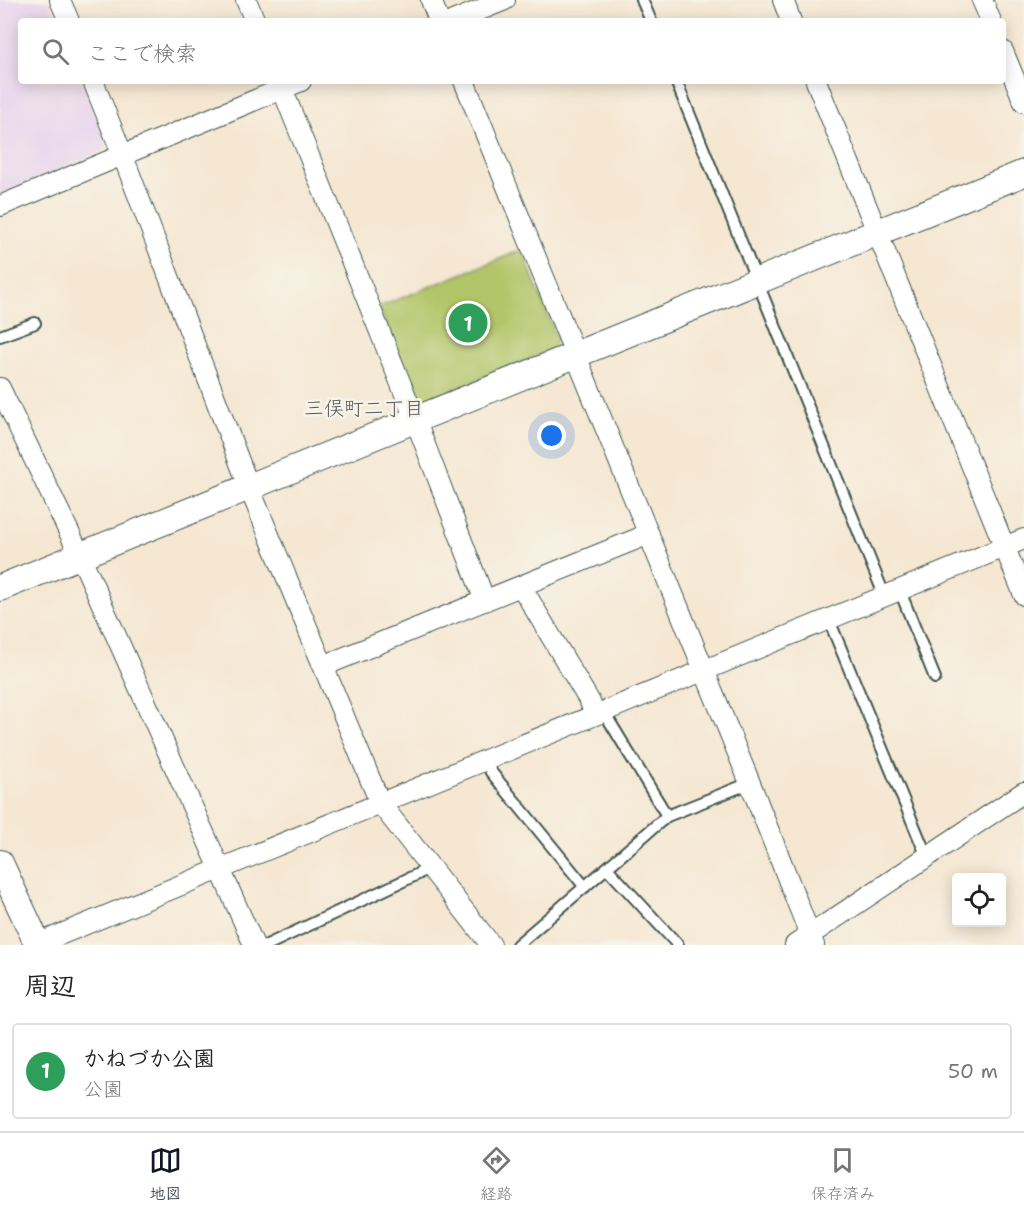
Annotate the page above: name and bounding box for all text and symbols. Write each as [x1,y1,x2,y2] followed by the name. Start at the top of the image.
[18,18,1006,84] search box
[39,35,72,68] icon: search
[87,39,197,68] text: ここで検索
[448,300,488,346] pin: 1
[304,395,424,421] district label: 三俣町二丁目
[537,421,566,450] your location
[952,873,1006,927] map controls
[952,873,1006,927] button: locate
[24,968,76,1003] text: 周辺
[83,1044,215,1073] text: かねづか公園
[41,1058,50,1084] text: 1
[948,1058,998,1084] text: 50 m
[83,1076,123,1102] text: 公園
[149,1144,182,1204] tab: 地図
[480,1144,513,1204] tab: 経路
[811,1144,875,1204] tab: 保存済み

